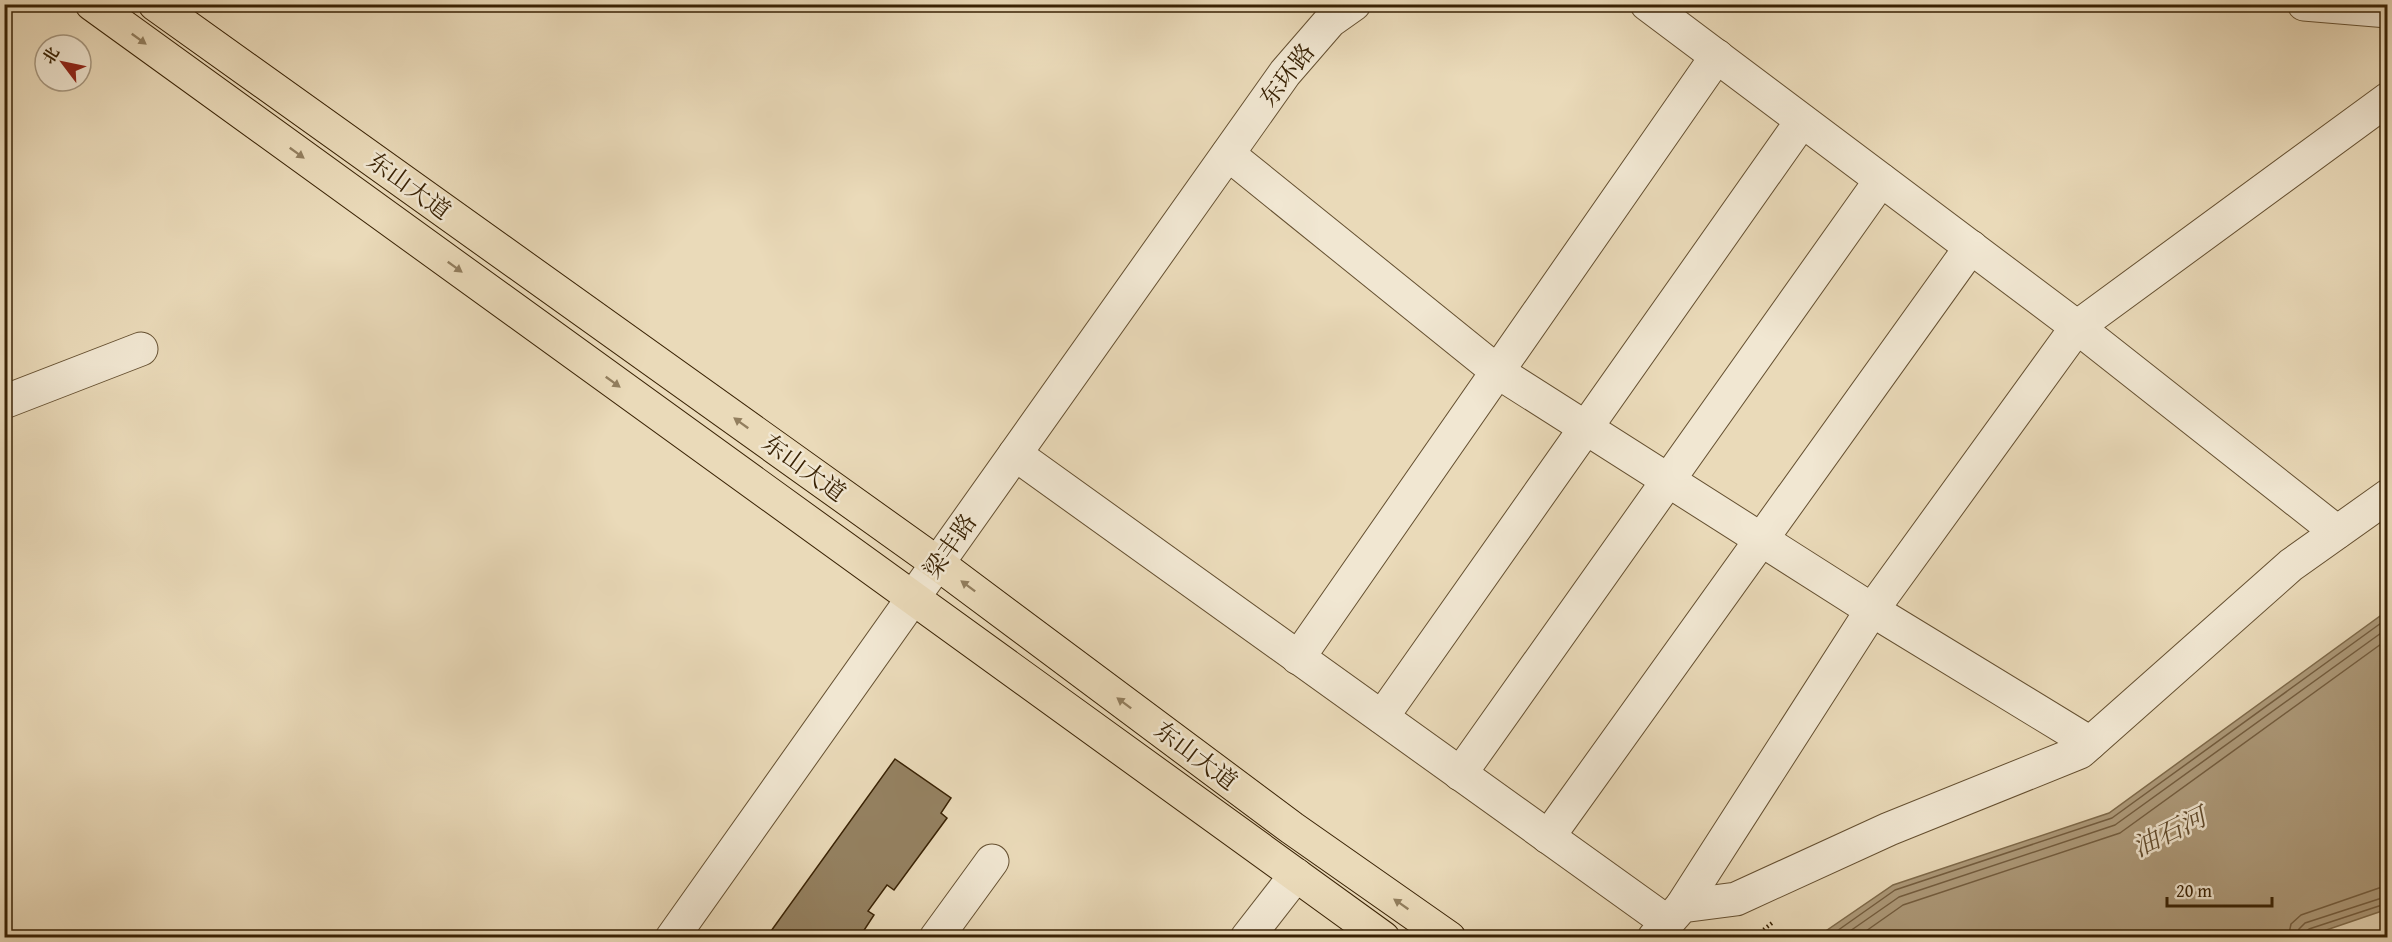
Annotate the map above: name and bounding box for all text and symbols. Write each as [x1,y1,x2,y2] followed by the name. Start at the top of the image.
[33,33,93,93] north arrow
[131,33,147,45] one-way arrow
[1251,36,1323,114] street label: 东环路
[36,42,65,68] text: 北
[360,143,458,228] street label: 东山大道
[289,147,305,159] one-way arrow
[447,261,462,273] one-way arrow
[604,376,620,388] one-way arrow
[734,417,750,429] one-way arrow
[755,425,853,510] street label: 东山大道
[915,506,985,585] street label: 梁丰路
[960,580,976,592] one-way arrow
[1117,697,1133,709] one-way arrow
[1147,713,1245,798] street label: 东山大道
[2125,795,2216,866] water label: 油石河
[2167,870,2272,908] scale bar
[2176,877,2212,904] text: 20 m
[1393,898,1409,910] one-way arrow

